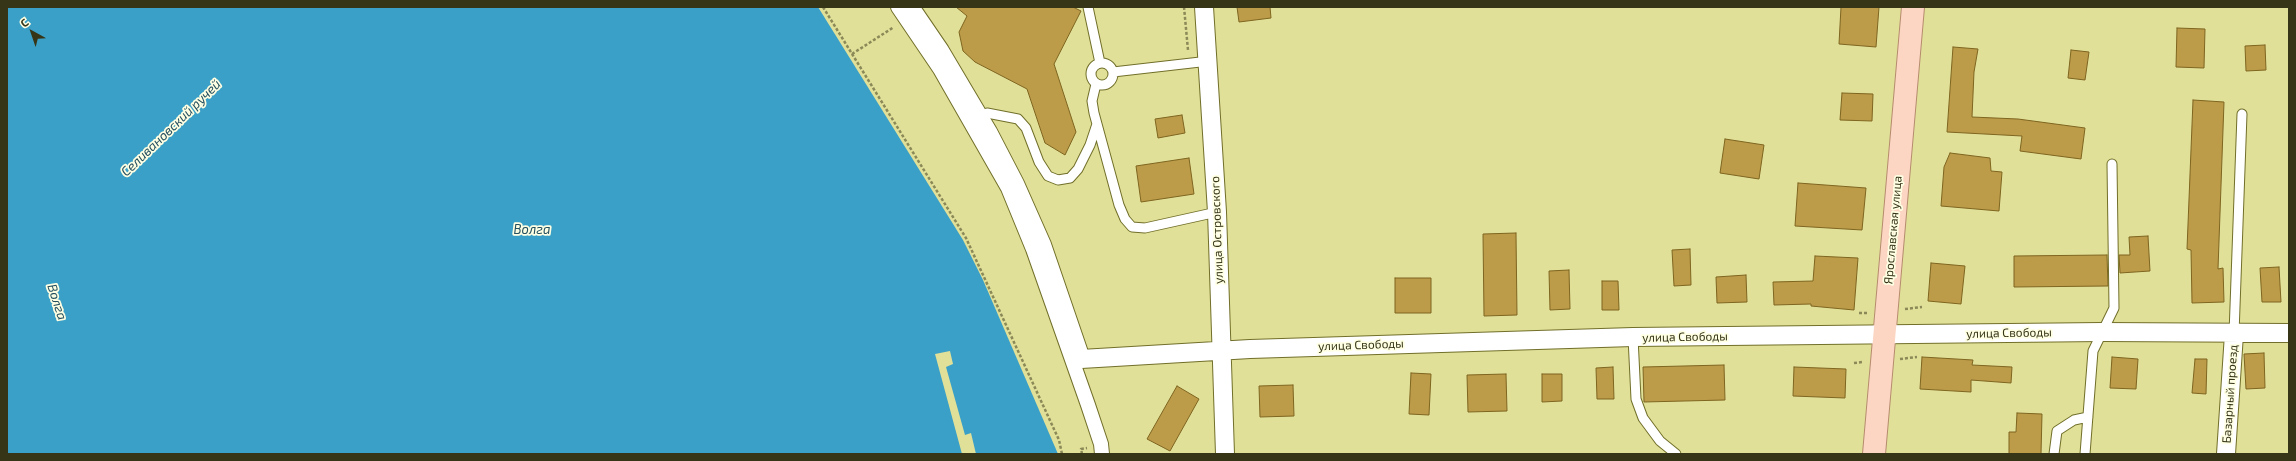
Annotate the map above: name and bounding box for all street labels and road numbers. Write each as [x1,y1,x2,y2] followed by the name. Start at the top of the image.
[1881,175,1905,285] street label: Ярославская улица
[1208,176,1226,284] street label: улица Островского
[1966,325,2052,341] street label: улица Свободы
[1642,329,1728,345] street label: улица Свободы
[1318,336,1404,354] street label: улица Свободы
[2219,344,2241,444] street label: Базарный проезд

